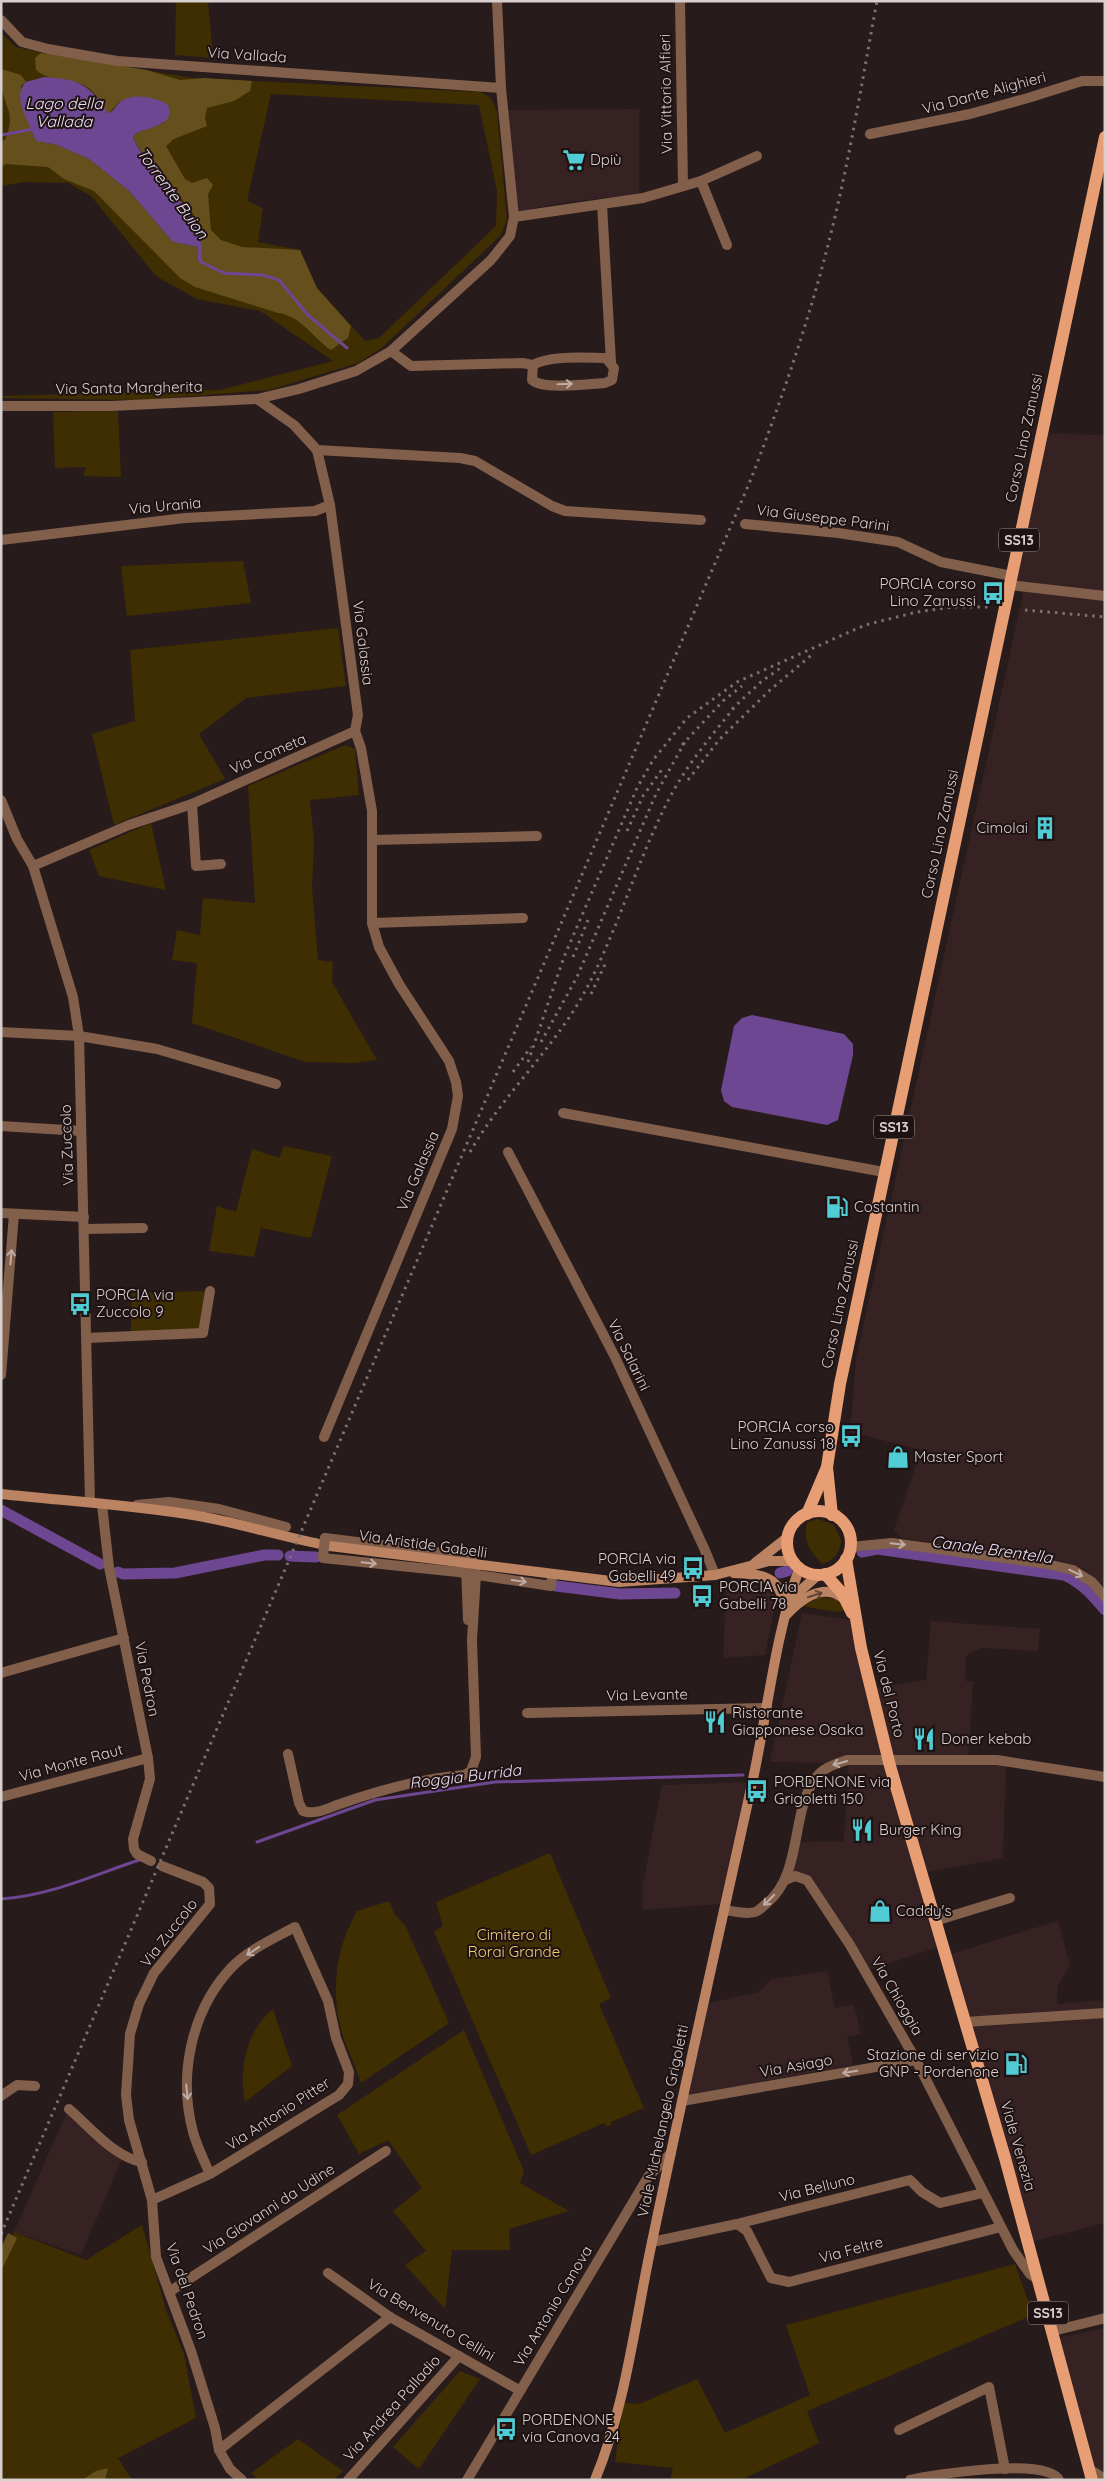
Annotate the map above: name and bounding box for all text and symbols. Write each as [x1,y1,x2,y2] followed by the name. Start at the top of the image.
[655,34,676,154] street label: Via Vittorio Alfieri
[207,42,287,67] street label: Via Vallada
[920,67,1048,118] street label: Via Dante Alighieri
[25,93,104,131] water label: Lago della Vallada
[133,143,213,243] water label: Torrente Buion
[561,147,587,173] supermarket icon: Dpiù
[590,150,622,169] place label: Dpiù
[1001,372,1046,504] street label: Corso Lino Zanussi
[55,377,203,398] street label: Via Santa Margherita
[556,380,572,389] one-way arrow
[128,493,202,518] street label: Via Urania
[756,500,891,535] street label: Via Giuseppe Parini
[999,528,1039,552] road number: SS13
[880,574,976,610] place label: PORCIA corso Lino Zanussi
[980,580,1006,606] bus stop icon: PORCIA corso Lino Zanussi
[349,600,378,686] street label: Via Galassia
[227,729,309,778] street label: Via Cometa
[917,768,962,900] street label: Corso Lino Zanussi
[1032,815,1058,841] building icon: Cimolai
[977,818,1028,837] place label: Cimolai
[56,1104,77,1186] street label: Via Zuccolo
[874,1116,914,1138] road number: SS13
[392,1128,443,1214] street label: Via Galassia
[824,1194,850,1220] fuel station icon: Costantin
[854,1197,920,1216] place label: Costantin
[817,1238,862,1370] street label: Corso Lino Zanussi
[6,1249,16,1265] one-way arrow
[96,1285,174,1321] place label: PORCIA via Zuccolo 9
[67,1291,93,1317] bus stop icon: PORCIA via Zuccolo 9
[604,1316,655,1394] street label: Via Salarini
[730,1417,834,1453] place label: PORCIA corso Lino Zanussi 18
[838,1423,864,1449] bus stop icon: PORCIA corso Lino Zanussi 18
[885,1444,911,1470] shop icon: Master Sport
[914,1447,1003,1466] place label: Master Sport
[358,1525,488,1562] street label: Via Aristide Gabelli
[930,1531,1055,1568] water label: Canale Brentella
[890,1539,906,1549] one-way arrow
[598,1549,676,1585] place label: PORCIA via Gabelli 49
[680,1555,706,1581] bus stop icon: PORCIA via Gabelli 49
[361,1558,377,1568] one-way arrow
[1068,1568,1083,1578] one-way arrow
[510,1576,526,1586] one-way arrow
[719,1577,797,1613] place label: PORCIA via Gabelli 78
[689,1583,715,1609] bus stop icon: PORCIA via Gabelli 78
[807,1589,823,1599] one-way arrow
[131,1640,164,1718] street label: Via Pedron
[869,1648,909,1739] street label: Via del Porto
[606,1684,688,1705] street label: Via Levante
[732,1703,864,1739] place label: Ristorante Giapponese Osaka
[702,1709,728,1735] restaurant icon: Ristorante Giapponese Osaka
[911,1726,937,1752] restaurant icon: Doner kebab
[941,1729,1031,1748] place label: Doner kebab
[17,1740,125,1786] street label: Via Monte Raut
[408,1759,523,1793] water label: Roggia Burrida
[833,1759,849,1768] one-way arrow
[774,1772,890,1808] place label: PORDENONE via Grigoletti 150
[744,1778,770,1804] bus stop icon: PORDENONE via Grigoletti 150
[849,1817,875,1843] restaurant icon: Burger King
[879,1820,962,1839] place label: Burger King
[763,1894,775,1906] one-way arrow
[136,1895,201,1971] street label: Via Zuccolo
[867,1898,893,1924] shop icon: Caddy's
[896,1901,952,1920] place label: Caddy's
[468,1925,560,1961] park label: Cimitero di Rorai Grande
[246,1946,260,1956] one-way arrow
[867,1953,928,2039] street label: Via Chioggia
[633,2023,692,2219] street label: Viale Michelangelo Grigoletti
[867,2045,999,2081] place label: Stazione di servizio GNP - Pordenone
[758,2050,834,2081] street label: Via Asiago
[1003,2051,1029,2077] fuel station icon: Stazione di servizio GNP - Pordenone
[843,2067,859,2077] one-way arrow
[222,2073,334,2154] street label: Via Antonio Pitter
[182,2084,192,2100] one-way arrow
[997,2099,1040,2193] street label: Viale Venezia
[199,2159,338,2258] street label: Via Giovanni da Udine
[777,2169,857,2206] street label: Via Belluno
[817,2232,885,2267] street label: Via Feltre
[162,2240,213,2342] street label: Via del Pedron
[509,2242,596,2370] street label: Via Antonio Canova
[364,2274,498,2365] street label: Via Benvenuto Cellini
[1028,2302,1068,2324] road number: SS13
[339,2351,444,2465] street label: Via Andrea Palladio
[522,2410,620,2446] place label: PORDENONE via Canova 24
[493,2416,519,2442] bus stop icon: PORDENONE via Canova 24

